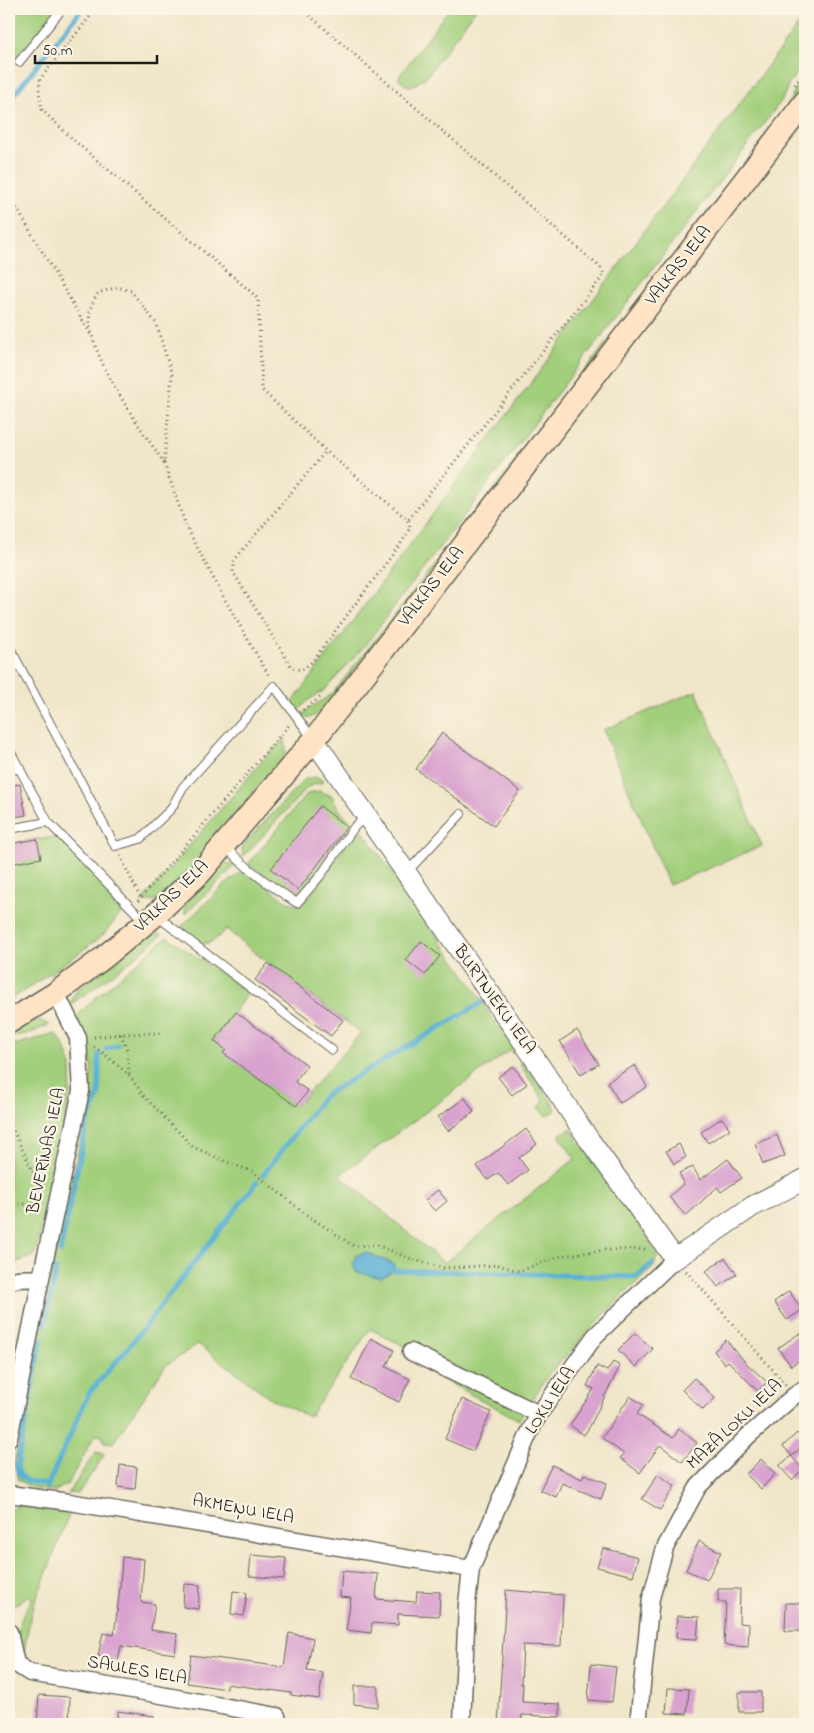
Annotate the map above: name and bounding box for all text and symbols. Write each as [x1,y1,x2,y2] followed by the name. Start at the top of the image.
[35,32,158,64] scale bar
[42,40,73,62] text: 50 m
[639,221,718,312] street label: VALKAS IELA
[392,542,471,633] street label: VALKAS IELA
[128,855,215,940] street label: VALKAS IELA
[446,939,542,1060] street label: BURTNIEKU IELA
[21,1085,73,1218] street label: BEVERĪNAS IELA
[519,1362,583,1440] street label: LOKU IELA
[681,1374,789,1476] street label: MAZĀ LOKU IELA
[190,1488,296,1532] street label: AKMEŅU IELA
[85,1649,189,1693] street label: SAULES IELA

